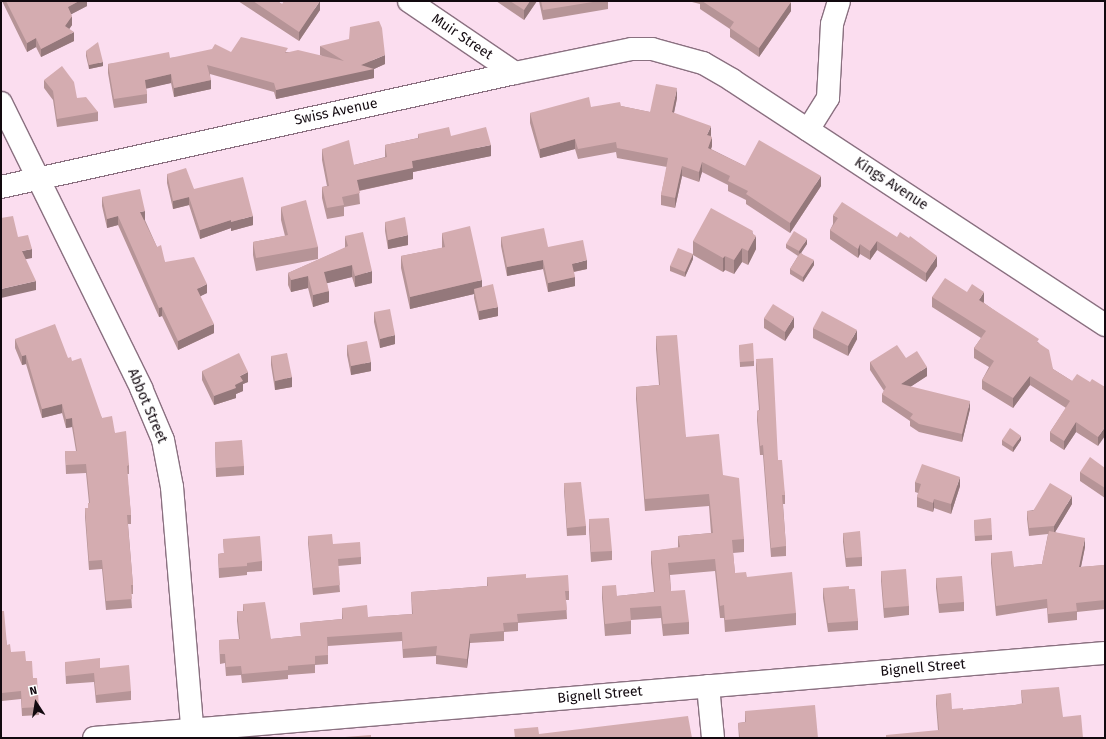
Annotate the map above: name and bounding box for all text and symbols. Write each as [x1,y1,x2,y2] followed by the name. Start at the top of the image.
[428,10,496,64] street label: Muir Street
[293,95,379,129] street label: Swiss Avenue
[851,154,931,214] street label: Kings Avenue
[124,366,170,446] street label: Abbot Street
[880,656,966,680] street label: Bignell Street
[16,683,56,723] north arrow
[557,683,643,707] street label: Bignell Street
[28,684,38,698] text: N

